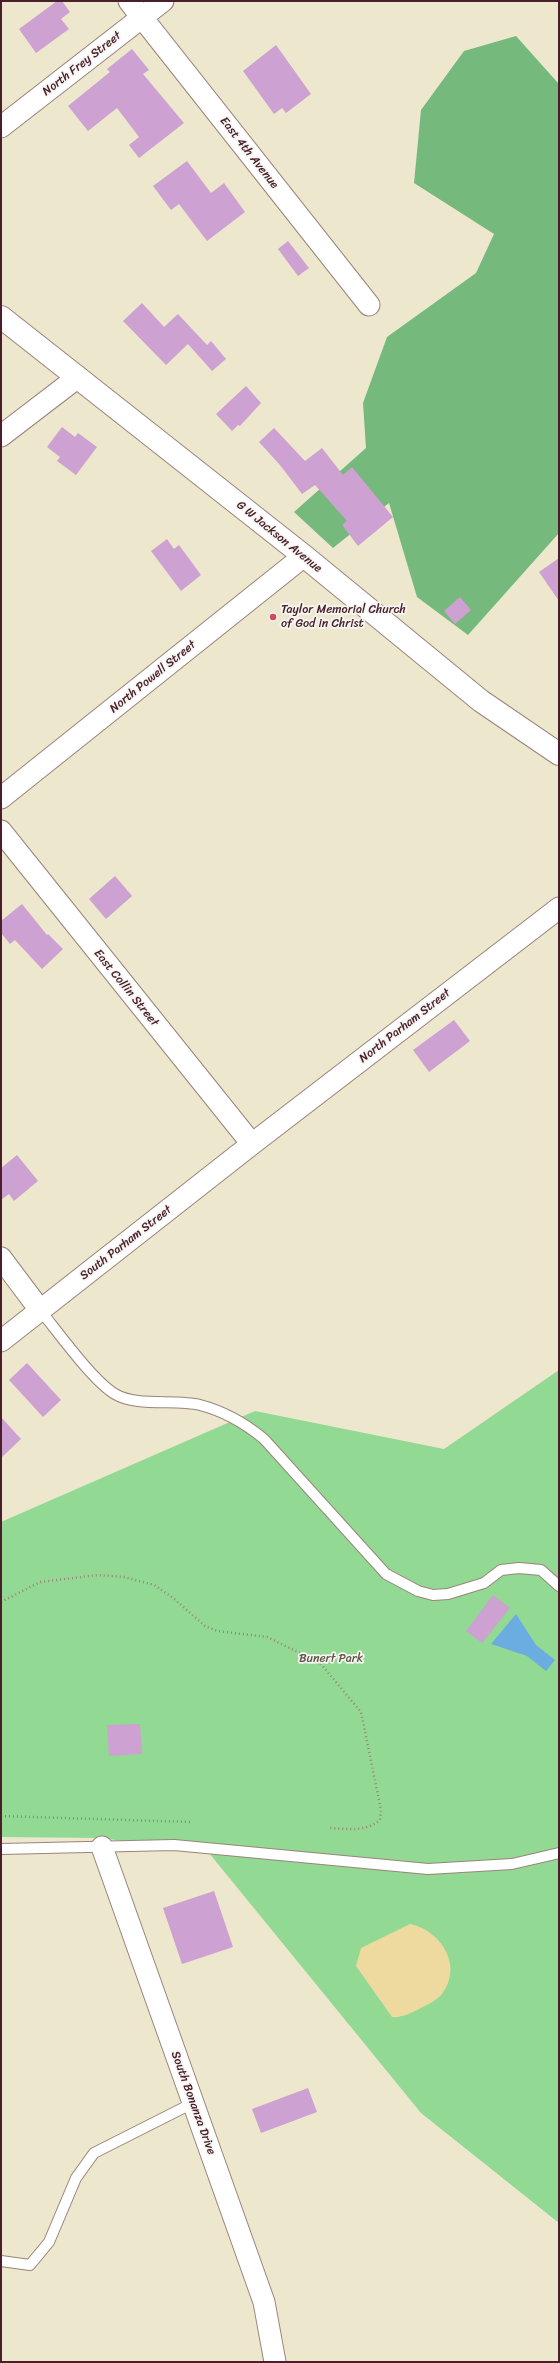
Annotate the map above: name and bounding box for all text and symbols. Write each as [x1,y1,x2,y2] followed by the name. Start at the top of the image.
[40,29,124,99] street label: North Frey Street
[217,114,281,192] street label: East 4th Avenue
[233,498,325,576] street label: G W Jackson Avenue
[281,603,406,631] place label: Taylor Memorial Church of God in Christ
[268,612,278,622] marker: Taylor Memorial Church of God in Christ
[107,638,199,716] street label: North Powell Street
[91,947,161,1029] street label: East Collin Street
[357,986,453,1066] street label: North Parham Street
[77,1203,175,1283] street label: South Parham Street
[299,1652,363,1666] park label: Bunert Park
[168,2049,218,2157] street label: South Bonanza Drive

